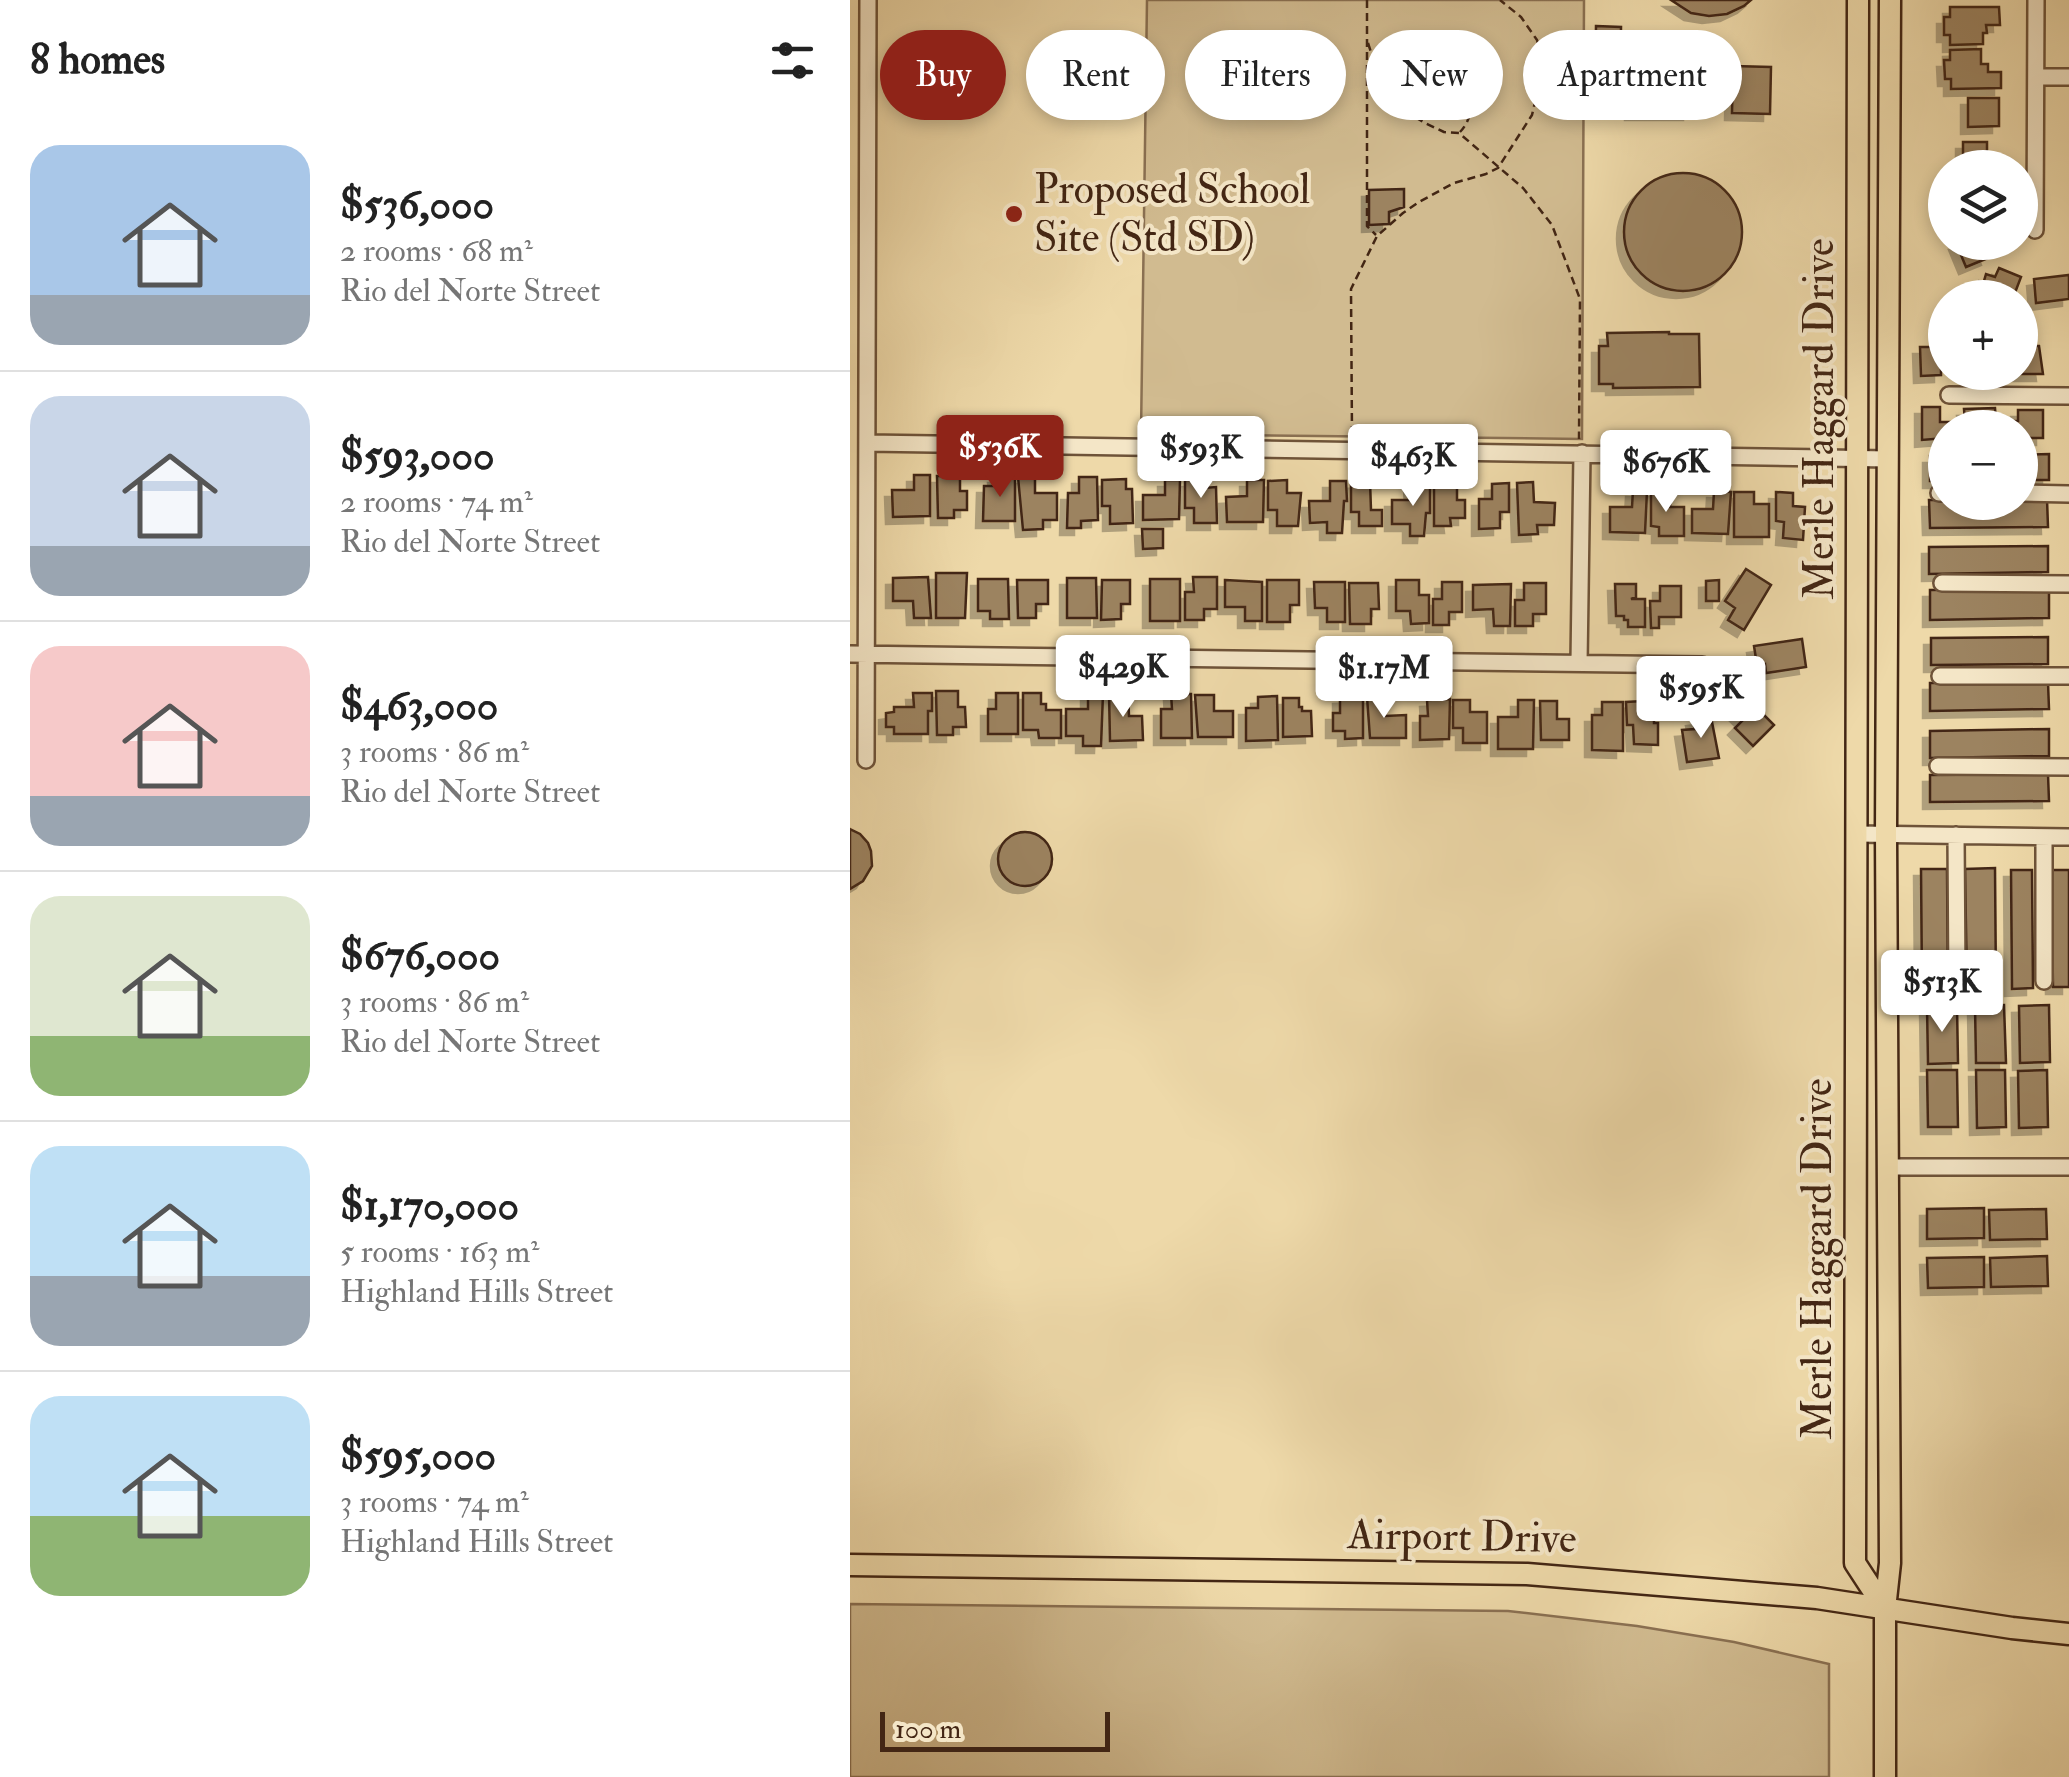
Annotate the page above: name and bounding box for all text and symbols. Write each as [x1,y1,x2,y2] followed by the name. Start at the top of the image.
[880,30,1006,120] chip: Buy
[1026,30,1165,120] chip: Rent
[1185,30,1346,120] chip: Filters
[1366,30,1503,120] chip: New
[1523,30,1742,120] chip: Apartment
[765,33,820,88] icon: filters
[30,34,165,86] text: 8 homes
[1928,150,2038,520] map controls
[1928,150,2038,260] button: layers
[1034,164,1310,264] place label: Proposed School Site (Std SD)
[340,179,494,231] text: $536,000
[110,185,230,305] icon: home
[1003,203,1025,225] marker: Proposed School Site (Std SD)
[340,231,533,271] text: 2 rooms · 68 m²
[1794,238,1846,600] street label: Merle Haggard Drive
[340,271,600,311] text: Rio del Norte Street
[1928,280,2038,390] button: +
[1928,410,2038,520] button: −
[930,415,1070,500] pin: $536K
[1131,416,1271,501] pin: $593K
[1343,424,1483,509] pin: $463K
[959,427,1041,467] text: $536K
[1159,428,1243,468] text: $593K
[340,430,494,482] text: $593,000
[1596,430,1736,515] pin: $676K
[110,436,230,556] icon: home
[1370,436,1456,476] text: $463K
[1622,442,1710,482] text: $676K
[340,482,533,522] text: 2 rooms · 74 m²
[340,522,600,562] text: Rio del Norte Street
[1053,635,1193,720] pin: $429K
[1303,636,1465,721] pin: $1.17M
[1078,647,1168,687] text: $429K
[1338,648,1430,688] text: $1.17M
[1631,656,1771,741] pin: $595K
[1659,668,1744,708] text: $595K
[340,680,498,732] text: $463,000
[110,686,230,806] icon: home
[340,732,529,772] text: 3 rooms · 86 m²
[340,772,600,812] text: Rio del Norte Street
[340,930,500,982] text: $676,000
[110,936,230,1056] icon: home
[1872,950,2012,1035] pin: $513K
[1903,962,1981,1002] text: $513K
[340,982,529,1022] text: 3 rooms · 86 m²
[340,1022,600,1062] text: Rio del Norte Street
[1792,1078,1844,1440] street label: Merle Haggard Drive
[340,1180,519,1232] text: $1,170,000
[110,1186,230,1306] icon: home
[340,1232,539,1272] text: 5 rooms · 163 m²
[340,1272,613,1312] text: Highland Hills Street
[340,1430,496,1482] text: $595,000
[110,1436,230,1556] icon: home
[340,1482,529,1522] text: 3 rooms · 74 m²
[1346,1509,1577,1565] street label: Airport Drive
[340,1522,613,1562] text: Highland Hills Street
[880,1707,1110,1752] scale bar
[895,1712,961,1747] text: 100 m

